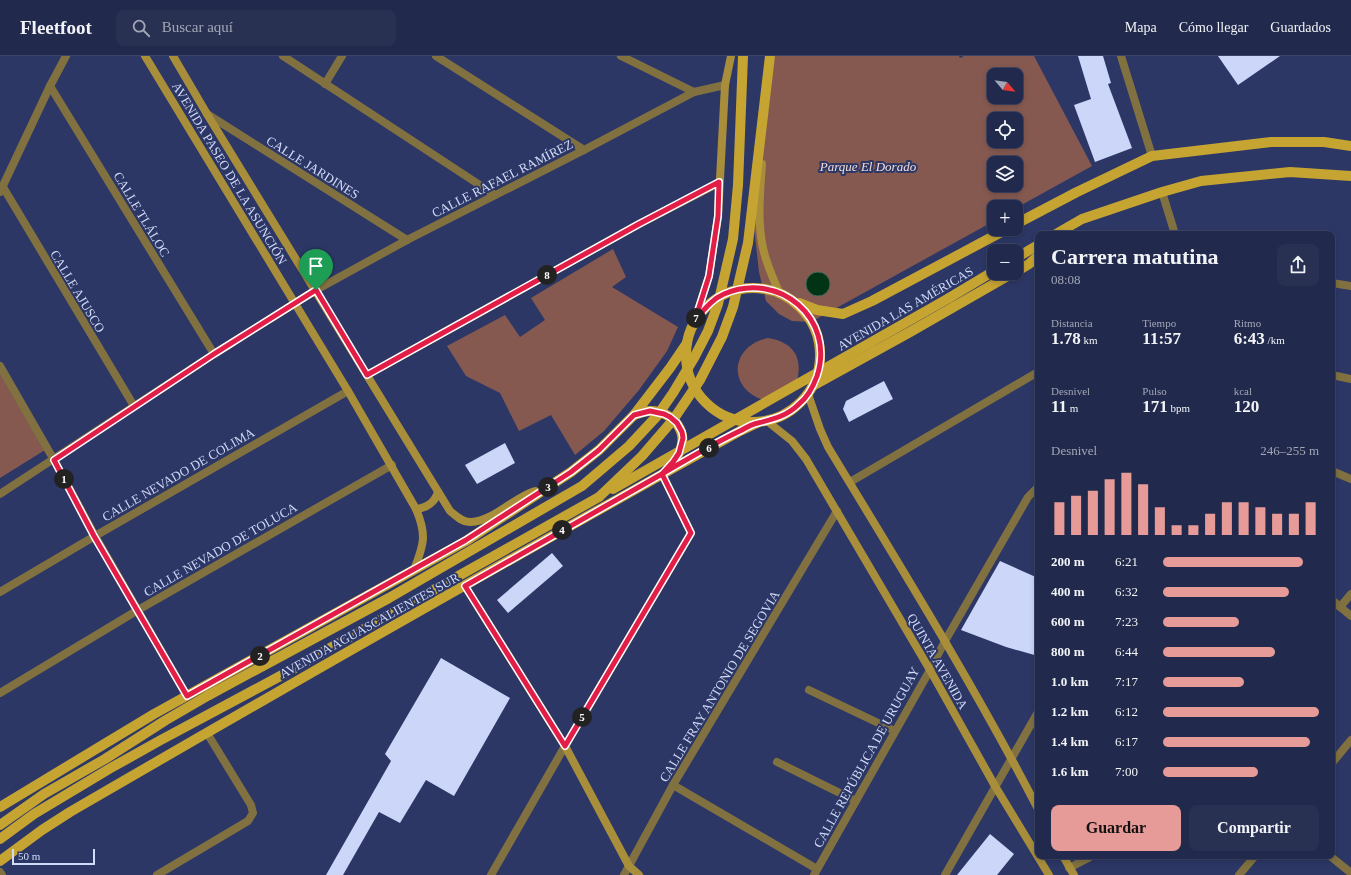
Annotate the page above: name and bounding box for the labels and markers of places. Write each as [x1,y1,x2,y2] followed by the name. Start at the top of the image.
[299,249,333,290] pin
[537,265,557,285] pin: 8
[686,308,706,328] pin: 7
[699,438,719,458] pin: 6
[54,469,74,489] pin: 1
[538,477,558,497] pin: 3
[552,520,572,540] pin: 4
[250,646,270,666] pin: 2
[572,707,592,727] pin: 5

